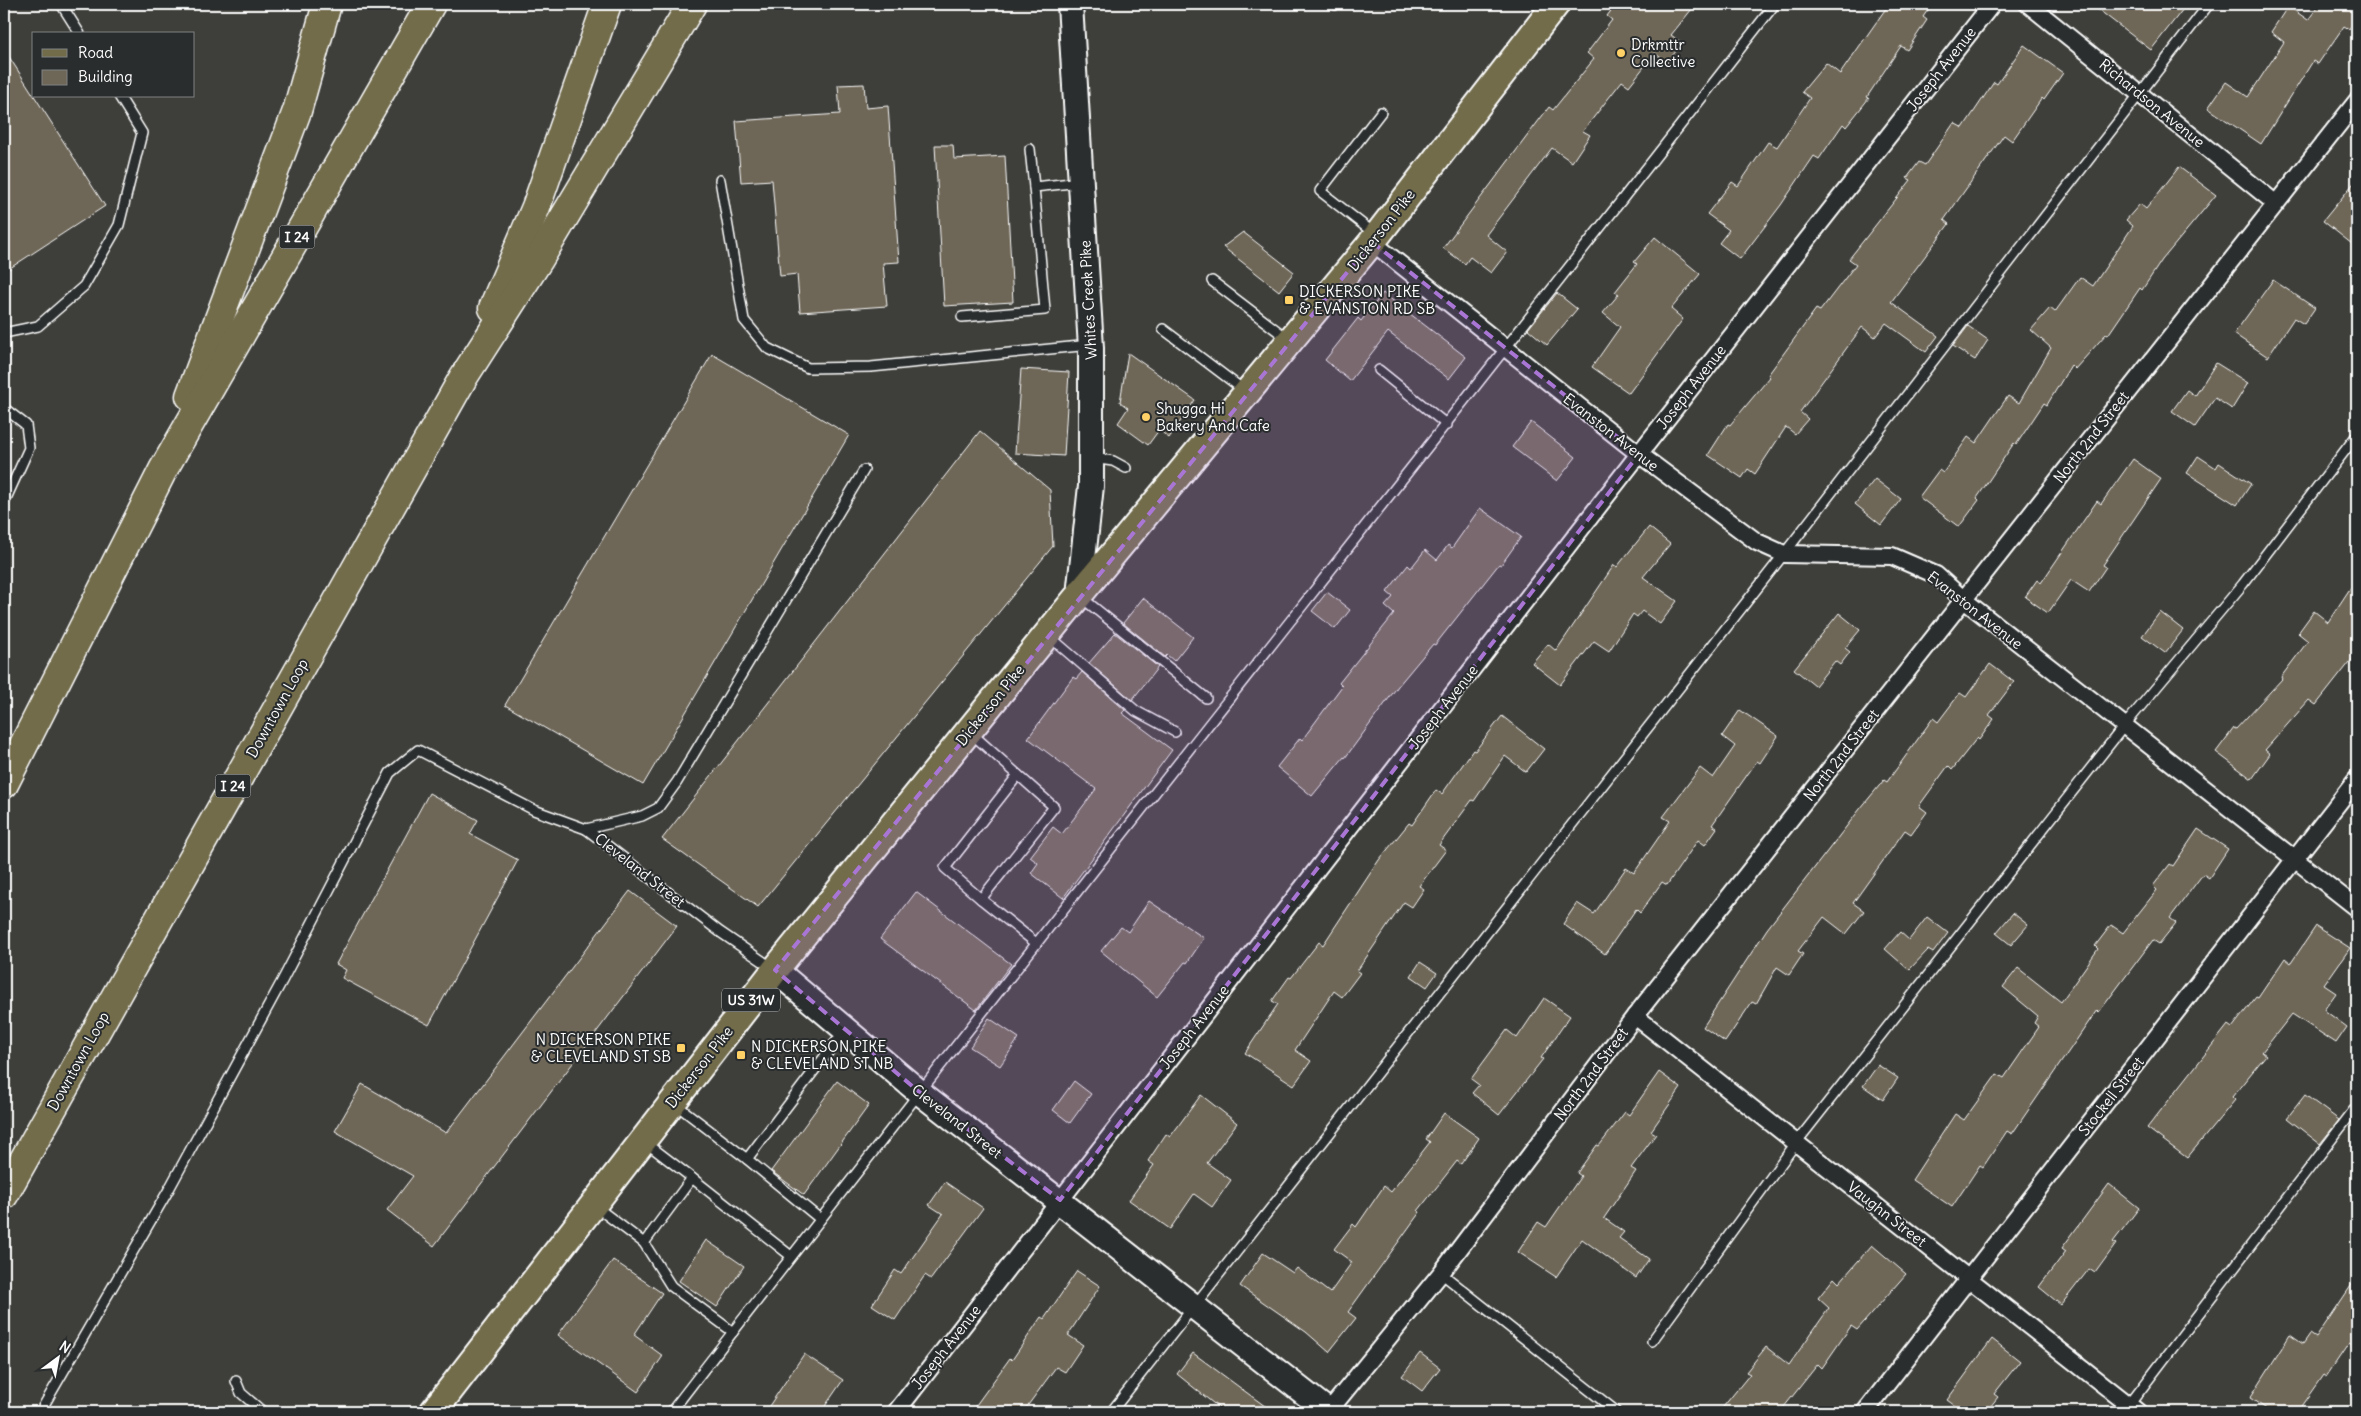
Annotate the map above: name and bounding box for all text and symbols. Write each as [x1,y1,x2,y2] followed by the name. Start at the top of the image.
[1902,23,1980,115] street label: Joseph Avenue
[32,32,195,98] legend
[1631,35,1695,71] place label: Drkmttr Collective
[78,43,113,62] text: Road
[1615,47,1627,59] marker: Drkmttr Collective
[2095,55,2209,151] street label: Richardson Avenue
[78,67,133,86] text: Building
[1343,185,1419,275] street label: Dickerson Pike
[280,226,314,248] road number: I 24
[1075,240,1101,360] street label: Whites Creek Pike
[1299,282,1435,318] place label: DICKERSON PIKE & EVANSTON RD SB
[1283,294,1295,306] marker: DICKERSON PIKE & EVANSTON RD SB
[1652,341,1730,433] street label: Joseph Avenue
[2049,387,2133,487] street label: North 2nd Street
[1559,389,1663,475] street label: Evanston Avenue
[1156,399,1270,435] place label: Shugga Hi Bakery And Cafe
[1140,411,1152,423] marker: Shugga Hi Bakery And Cafe
[1923,567,2027,653] street label: Evanston Avenue
[242,655,312,761] street label: Downtown Loop
[952,661,1028,749] street label: Dickerson Pike
[1404,661,1482,753] street label: Joseph Avenue
[1799,705,1883,805] street label: North 2nd Street
[216,774,250,798] road number: I 24
[591,829,689,911] street label: Cleveland Street
[1155,981,1233,1073] street label: Joseph Avenue
[722,988,780,1012] road number: US 31W
[43,1008,113,1114] street label: Downtown Loop
[661,1022,737,1112] street label: Dickerson Pike
[1550,1024,1632,1124] street label: North 2nd Street
[531,1030,671,1066] place label: N DICKERSON PIKE & CLEVELAND ST SB
[751,1037,894,1073] place label: N DICKERSON PIKE & CLEVELAND ST NB
[675,1042,687,1054] marker: N DICKERSON PIKE & CLEVELAND ST SB
[735,1049,747,1061] marker: N DICKERSON PIKE & CLEVELAND ST NB
[2074,1053,2148,1139] street label: Stockell Street
[908,1080,1006,1162] street label: Cleveland Street
[1844,1177,1930,1251] street label: Vaughn Street
[907,1301,985,1393] street label: Joseph Avenue
[32,1334,82,1384] north arrow
[56,1337,74,1357] text: N

